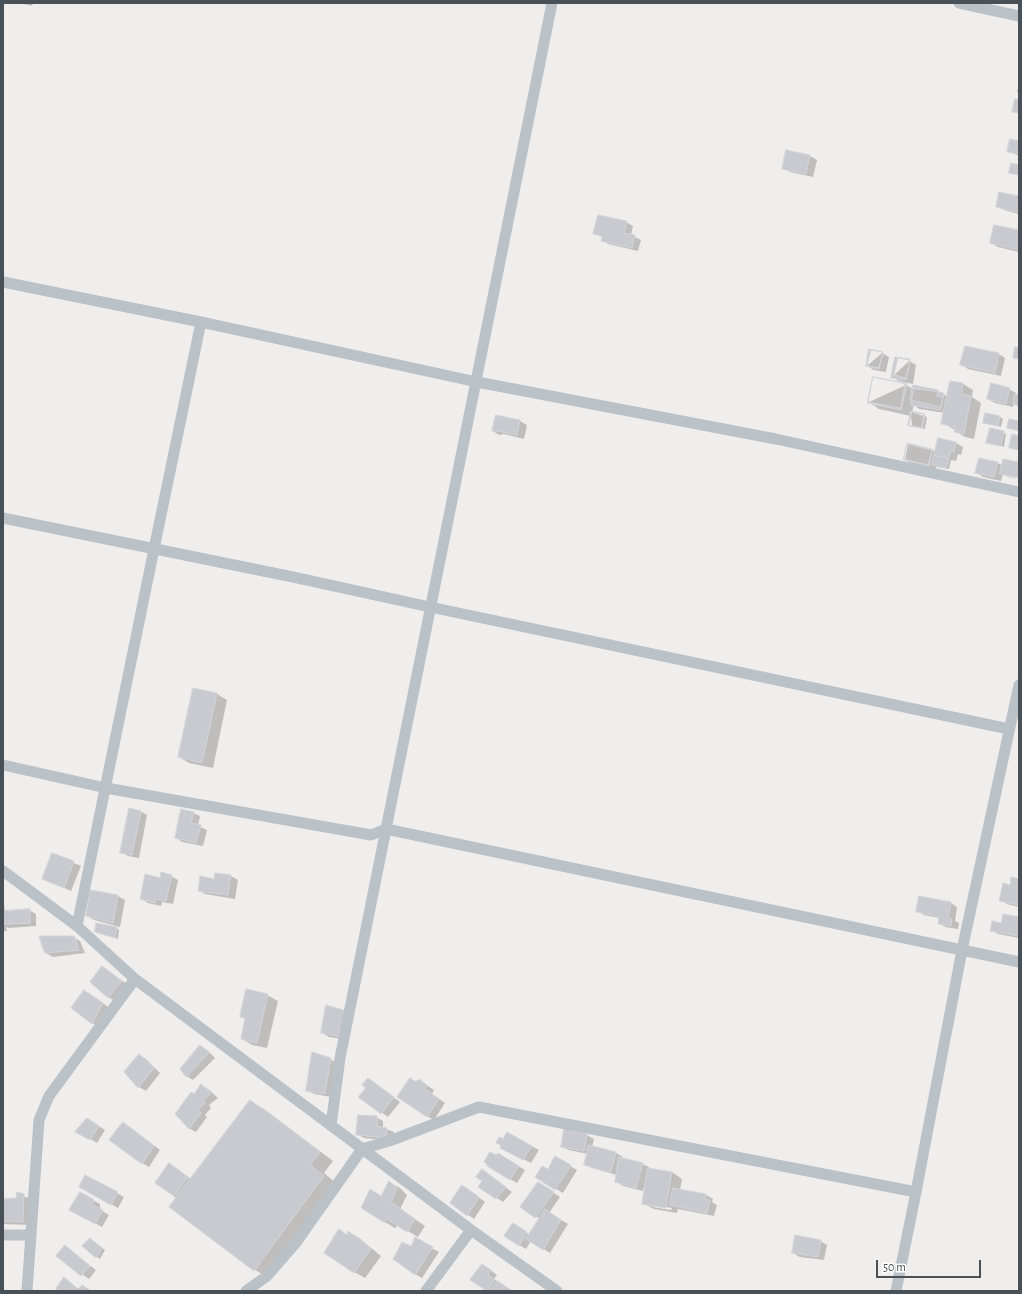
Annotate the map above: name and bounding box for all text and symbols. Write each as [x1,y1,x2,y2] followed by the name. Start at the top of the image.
[878,1252,983,1278] scale bar
[883,1261,906,1273] text: 50 m

